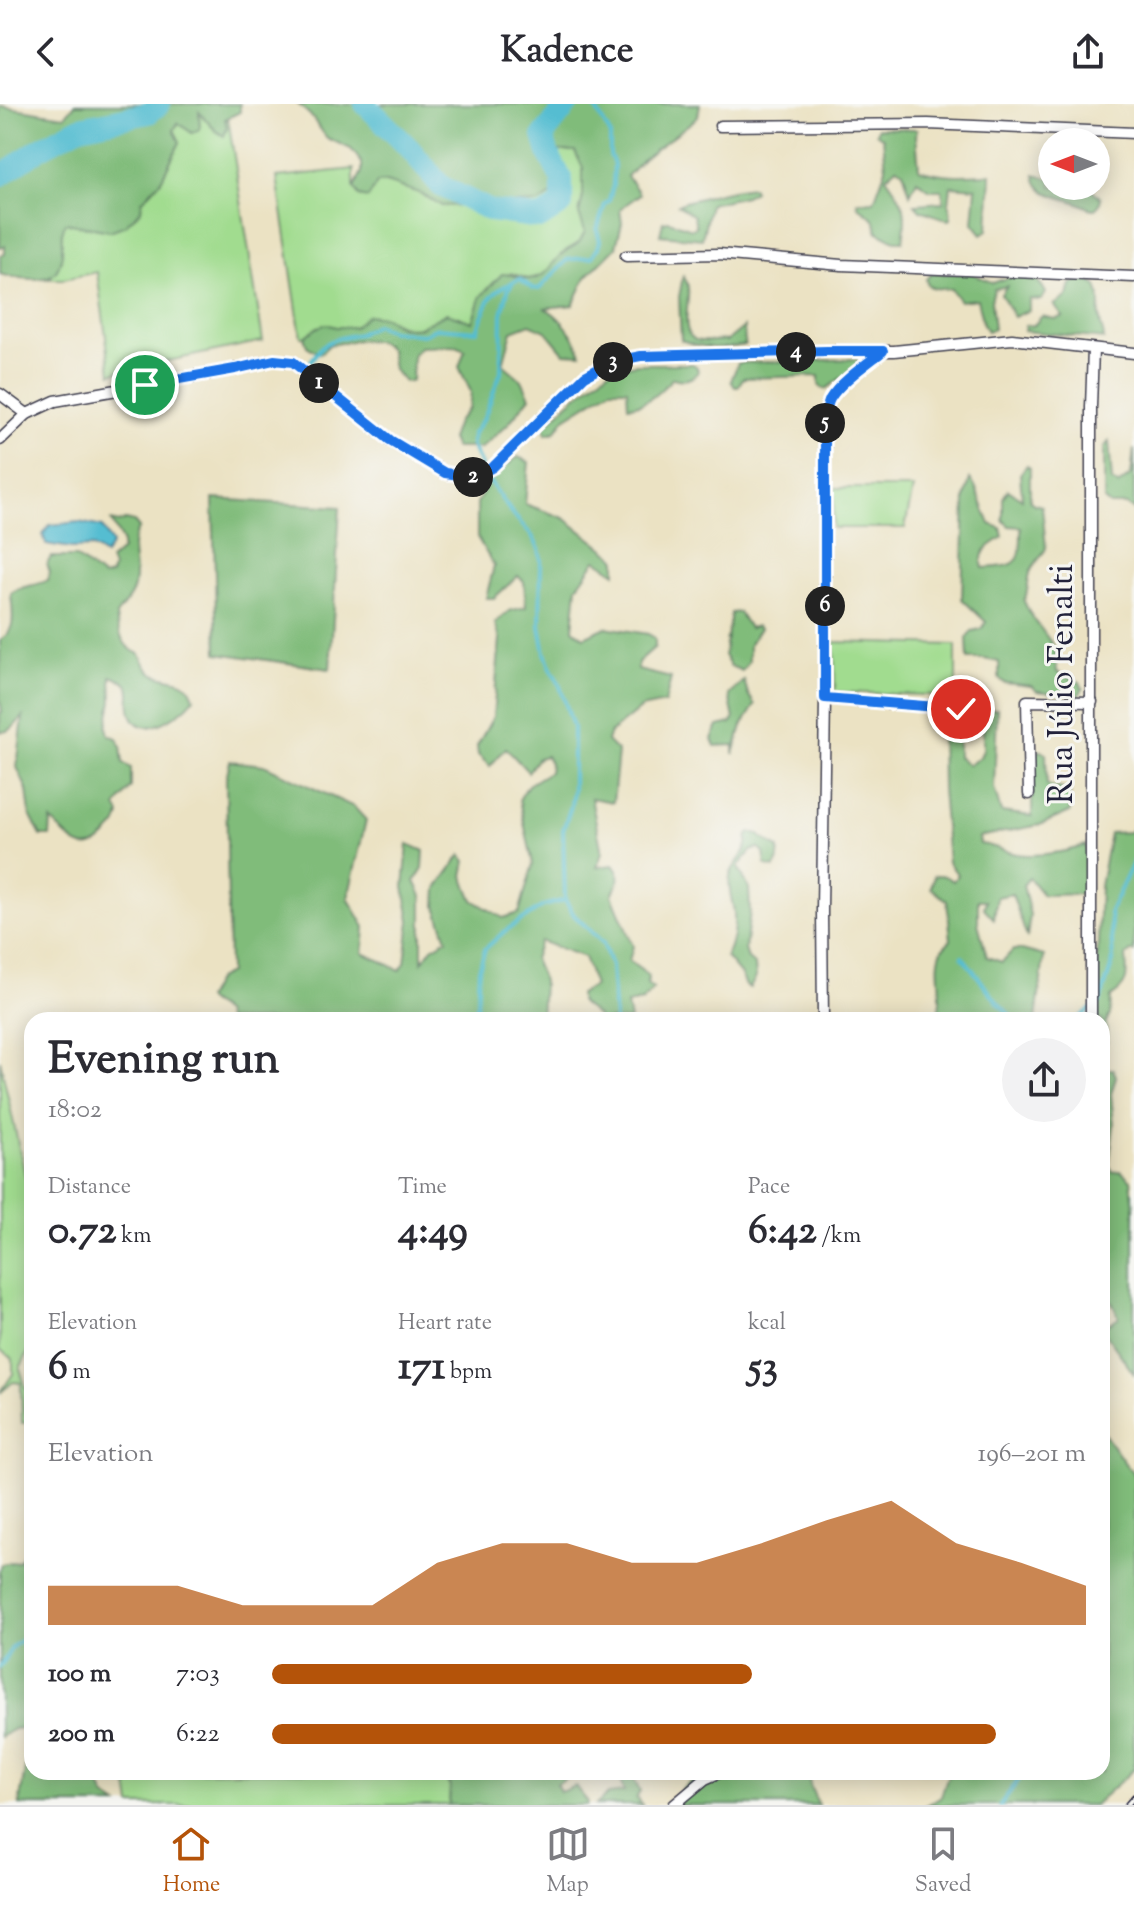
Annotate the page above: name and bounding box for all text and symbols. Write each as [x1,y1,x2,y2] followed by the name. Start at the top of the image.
[501,26,633,78] text: Kadence
[24,30,68,74] icon: back
[1066,30,1110,74] icon: share
[1038,128,1110,200] north arrow
[1038,128,1110,200] map controls
[776,332,816,372] pin: 4
[790,336,802,368] text: 4
[593,342,633,382] pin: 3
[609,346,617,378] text: 3
[111,351,179,419] pin
[123,363,167,407] icon: arrive
[299,363,339,403] pin: 1
[315,367,323,399] text: 1
[805,403,845,443] pin: 5
[821,407,829,439] text: 5
[453,457,493,497] pin: 2
[468,461,478,493] text: 2
[1039,564,1088,804] street label: Rua Júlio Fenalti
[805,586,845,626] pin: 6
[820,590,830,622] text: 6
[927,675,995,743] pin
[939,687,983,731] icon: check
[48,1030,280,1093] text: Evening run
[1002,1038,1086,1122] button: share
[48,1092,102,1129] text: 18:02
[48,1172,131,1204] text: Distance
[398,1172,447,1204] text: Time
[748,1172,790,1204] text: Pace
[48,1204,117,1261] text: 0.72
[398,1204,468,1261] text: 4:49
[748,1204,817,1261] text: 6:42
[117,1221,151,1253] text: km
[817,1221,861,1253] text: /km
[48,1308,137,1340] text: Elevation
[398,1308,492,1340] text: Heart rate
[748,1308,786,1340] text: kcal
[48,1340,68,1397] text: 6
[398,1340,445,1397] text: 171
[748,1340,778,1397] text: 53
[68,1357,91,1389] text: m
[445,1357,492,1389] text: bpm
[48,1436,153,1473] text: Elevation
[978,1436,1086,1473] text: 196–201 m
[48,1656,111,1693] text: 100 m
[176,1656,220,1693] text: 7:03
[48,1716,115,1753] text: 200 m
[176,1716,220,1753] text: 6:22
[163,1822,220,1902] tab: Home
[546,1822,590,1902] tab: Map
[915,1822,971,1902] tab: Saved

